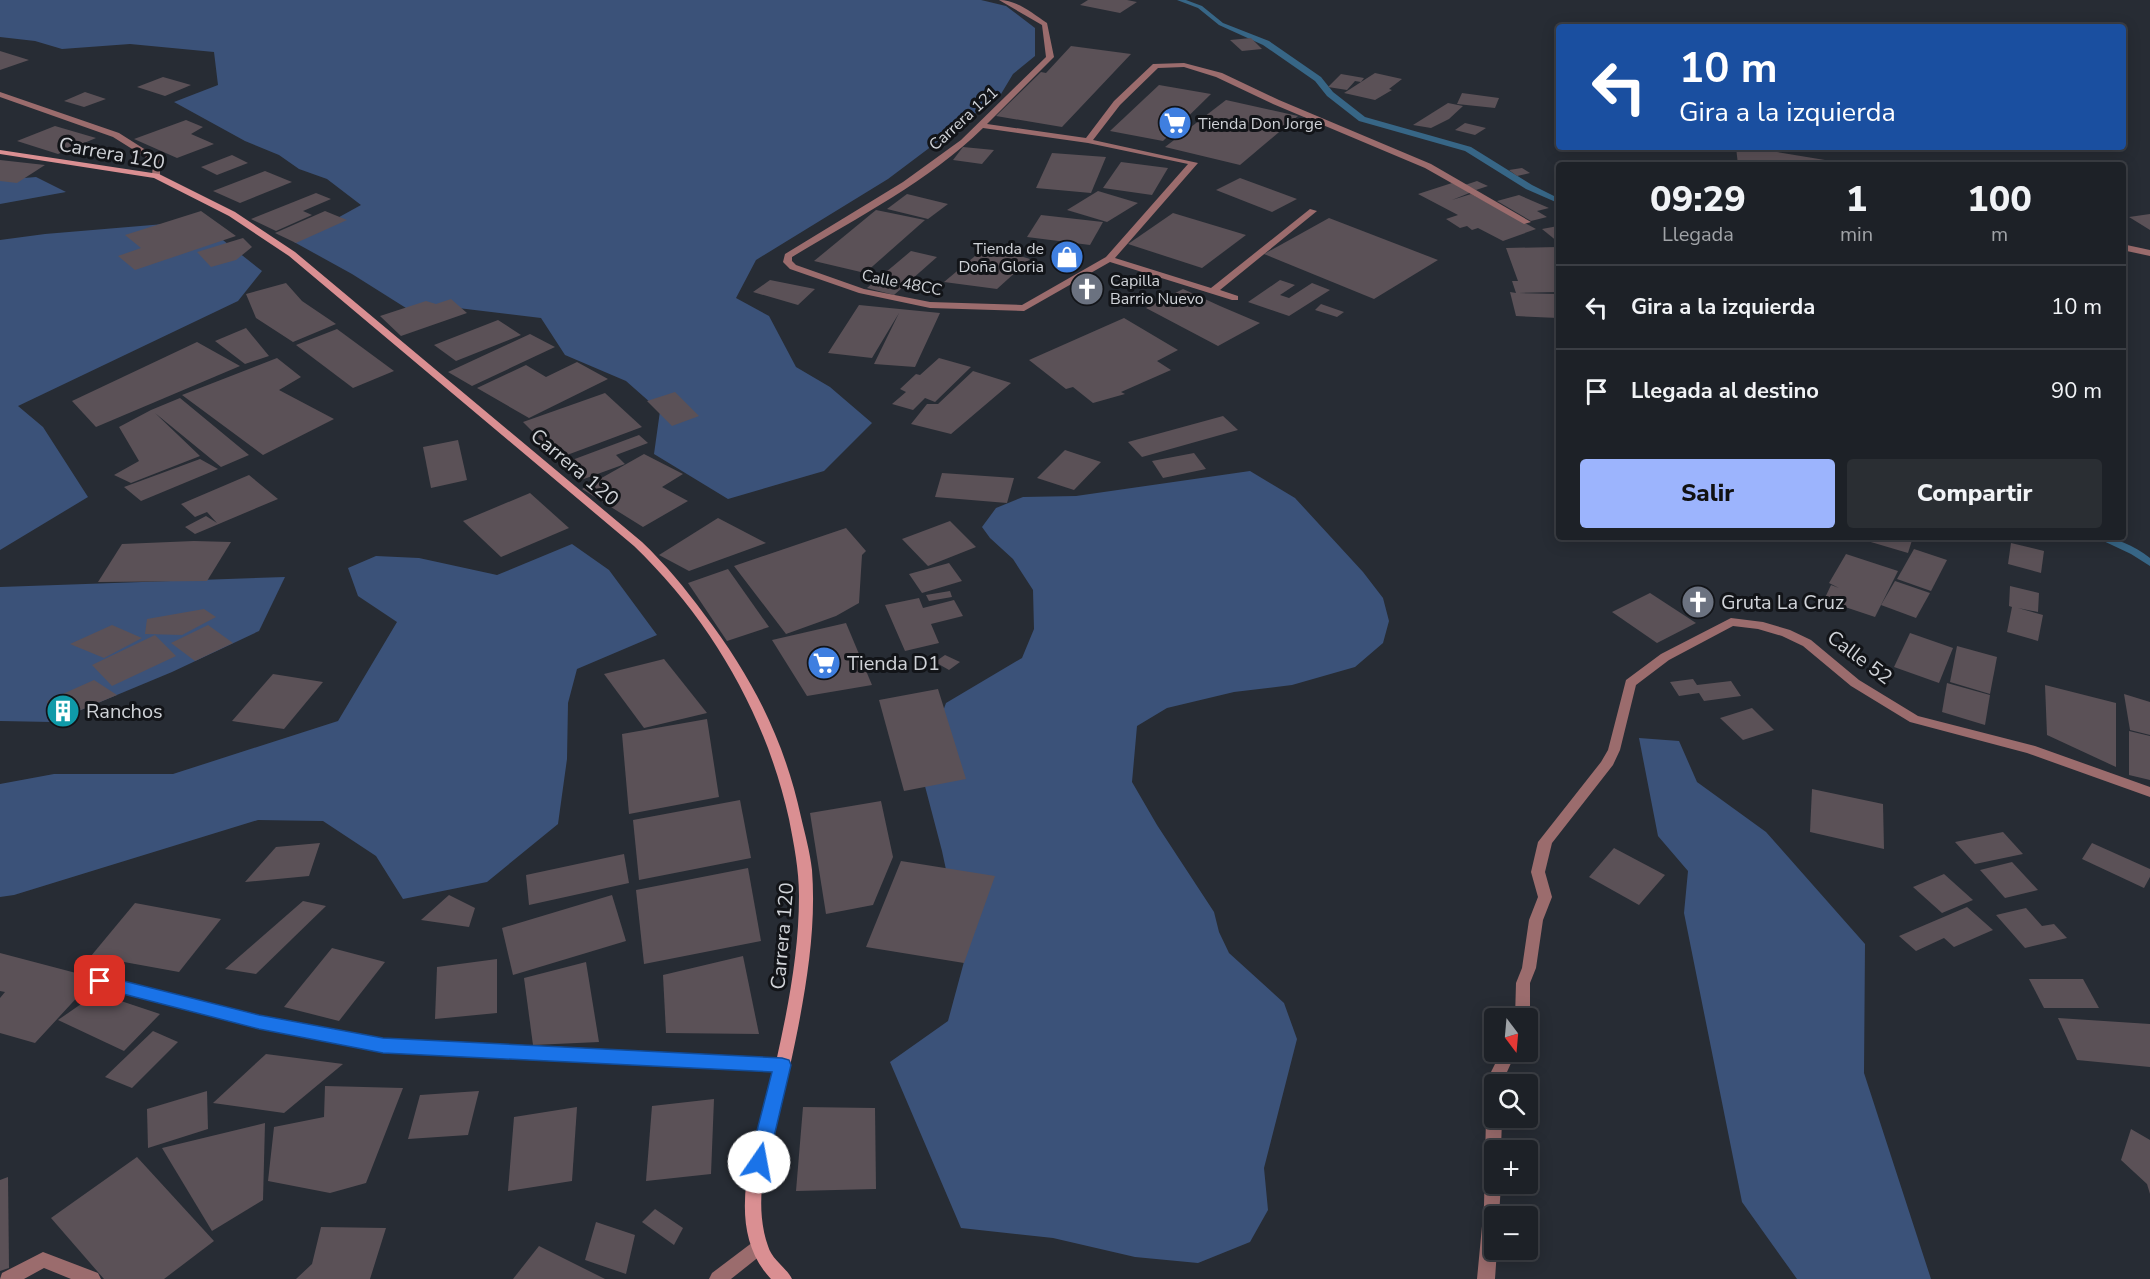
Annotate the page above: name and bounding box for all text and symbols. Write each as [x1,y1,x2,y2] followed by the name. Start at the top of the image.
[1679,40,1778,97] text: 10 m
[1580,48,1658,126] icon: left
[924,82,1003,156] street label: Carrera 121
[1679,94,1896,131] text: Gira a la izquierda
[1157,105,1193,141] supermarket icon: Tienda Don Jorge
[1198,113,1322,135] place label: Tienda Don Jorge
[57,131,167,176] street label: Carrera 120
[1650,175,1746,224] text: 09:29
[1846,175,1867,224] text: 1
[1967,175,2032,224] text: 100
[1662,221,1734,248] text: Llegada
[1840,221,1873,248] text: min
[1991,221,2008,248] text: m
[958,238,1044,278] place label: Tienda de Doña Gloria
[1049,239,1085,275] shop icon: Tienda de Doña Gloria
[860,264,944,302] street label: Calle 48CC
[1110,270,1204,310] place label: Capilla Barrio Nuevo
[1069,271,1105,307] church icon: Capilla Barrio Nuevo
[1580,291,1613,324] icon: left
[1631,292,1815,322] text: Gira a la izquierda
[2051,292,2102,322] text: 10 m
[1580,375,1613,408] icon: arrive
[1631,376,1819,406] text: Llegada al destino
[2051,376,2102,406] text: 90 m
[525,423,624,512] street label: Carrera 120
[1580,459,1835,528] button: Salir
[1847,459,2102,528] button: Compartir
[1680,584,1716,620] church icon: Gruta La Cruz
[1721,589,1844,616] place label: Gruta La Cruz
[1822,624,1898,691] street label: Calle 52
[806,645,842,681] supermarket icon: Tienda D1
[847,650,940,677] place label: Tienda D1
[45,693,81,729] building icon: Ranchos
[86,698,163,725] place label: Ranchos
[764,881,801,991] street label: Carrera 120
[74,955,125,1006] pin
[83,964,116,997] icon: arrive
[1484,1008,1538,1062] north arrow
[1484,1008,1538,1260] map controls
[1484,1074,1538,1128] button: search
[727,1130,791,1194] position arrow
[1484,1140,1538,1194] button: +
[1484,1206,1538,1260] button: −

